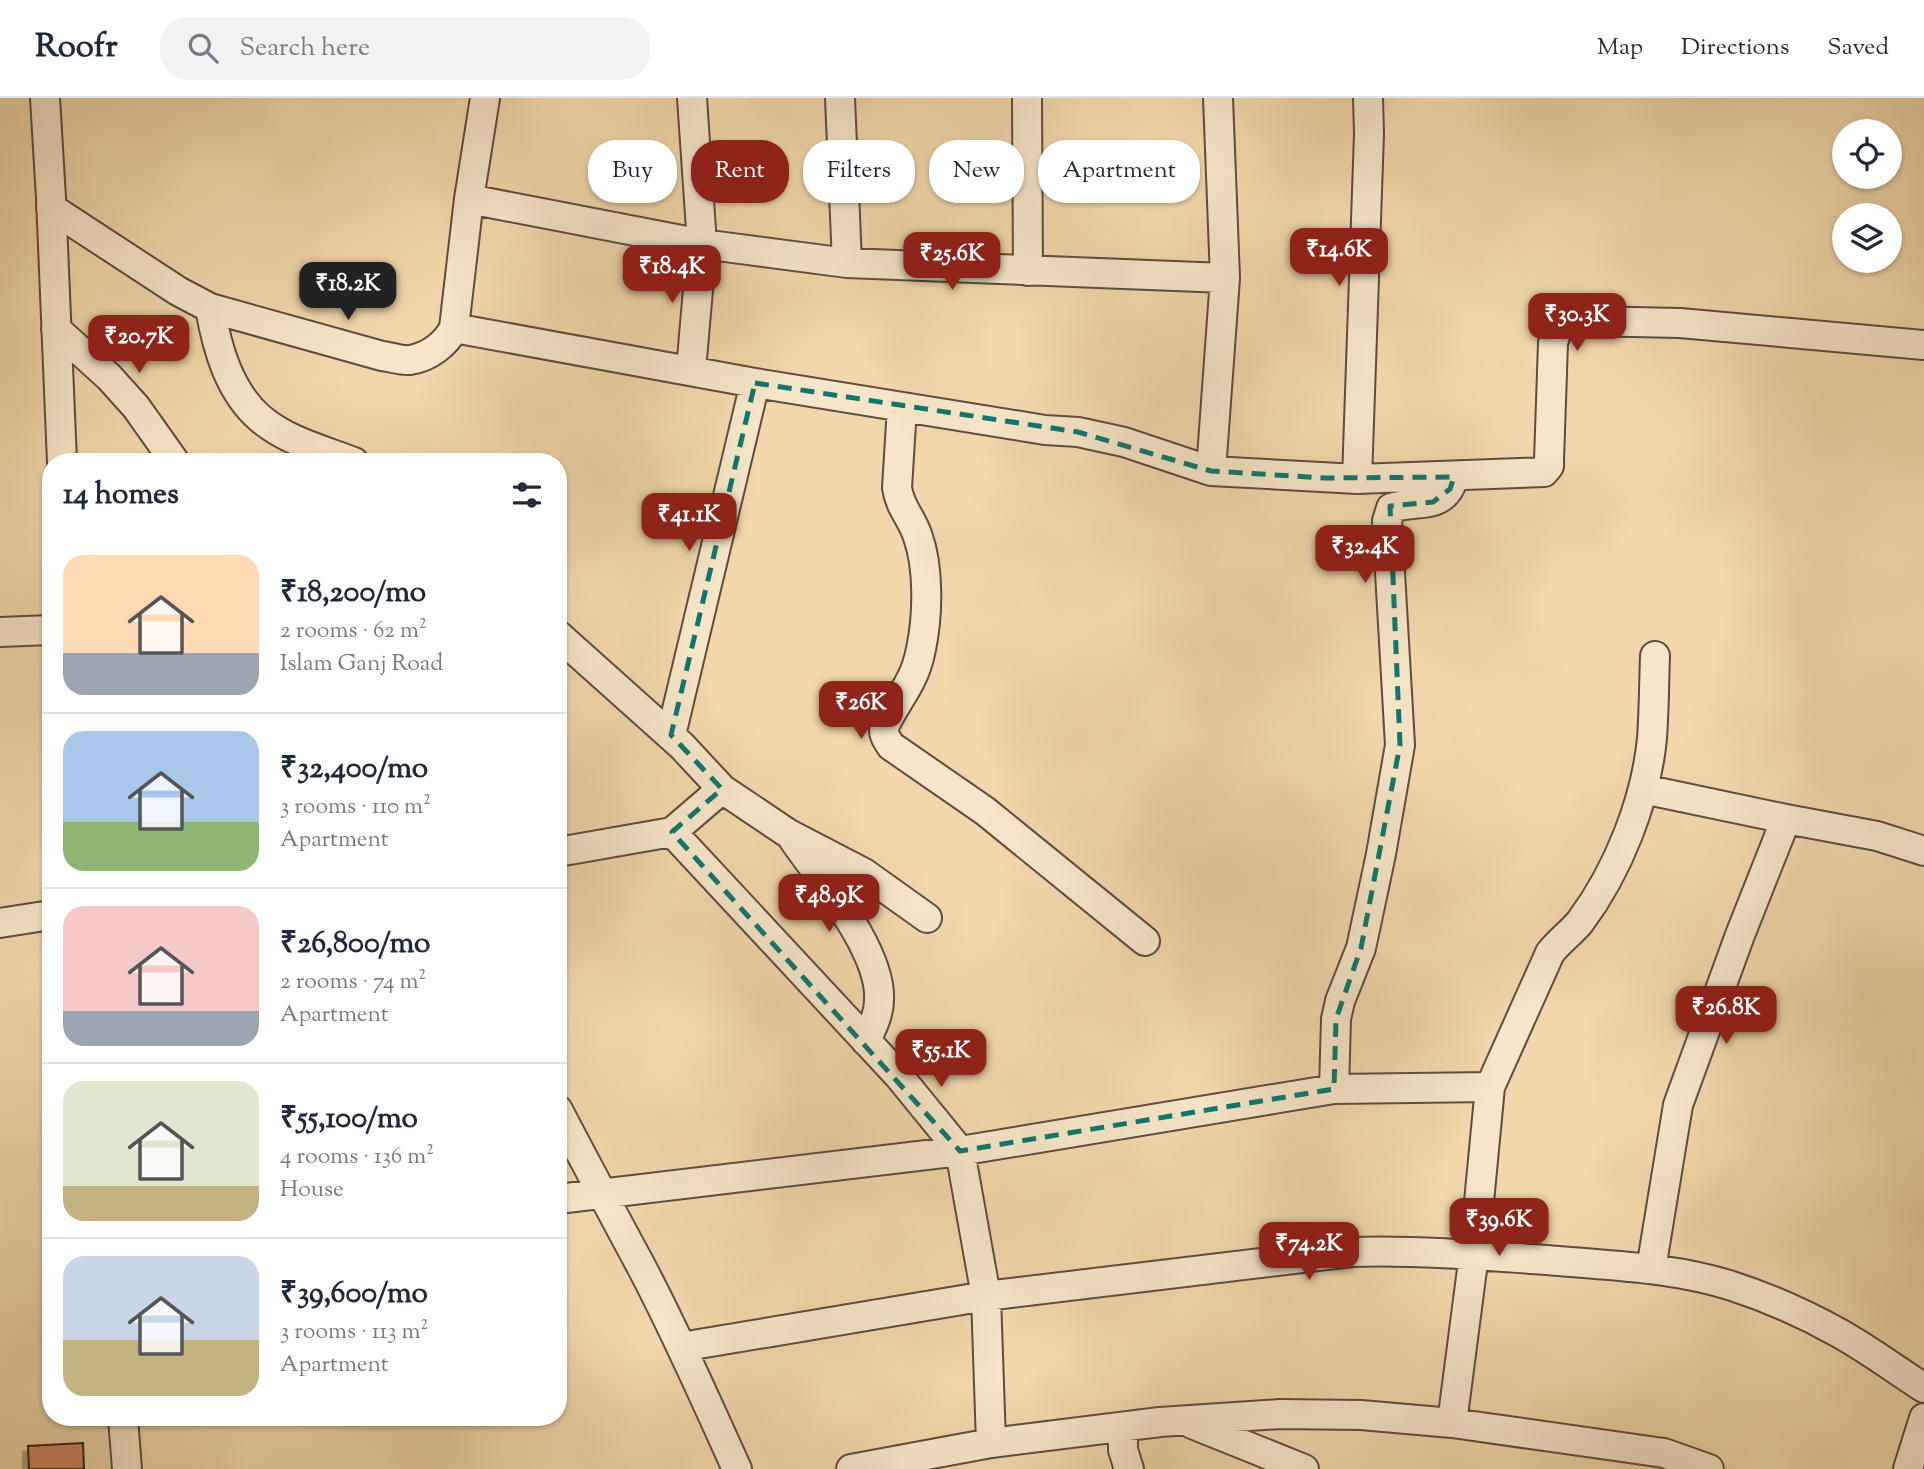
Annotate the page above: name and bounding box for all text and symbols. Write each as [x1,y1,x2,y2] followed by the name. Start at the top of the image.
[160,17,650,80] search box
[35,24,118,72] text: Roofr
[184,29,222,67] icon: search
[240,30,370,67] text: Search here
[1597,31,1643,65] text: Map
[1681,31,1789,65] text: Directions
[1827,31,1889,65] text: Saved
[1832,119,1902,273] map controls
[1832,119,1902,189] button: locate
[588,140,677,203] chip: Buy
[691,140,789,203] chip: Rent
[803,140,915,203] chip: Filters
[929,140,1024,203] chip: New
[1038,140,1200,203] chip: Apartment
[1832,203,1902,273] button: layers
[1282,228,1396,288] pin: ₹14.6K
[895,232,1009,292] pin: ₹25.6K
[1306,234,1372,267] text: ₹14.6K
[919,238,985,271] text: ₹25.6K
[615,246,729,305] pin: ₹18.4K
[639,251,705,284] text: ₹18.4K
[291,262,405,322] pin: ₹18.2K
[315,268,381,301] text: ₹18.2K
[1520,294,1634,353] pin: ₹30.3K
[1544,299,1610,332] text: ₹30.3K
[82,316,196,375] pin: ₹20.7K
[104,321,174,354] text: ₹20.7K
[63,474,179,517] text: 14 homes
[508,476,546,514] icon: filters
[632,494,746,553] pin: ₹41.1K
[658,499,720,532] text: ₹41.1K
[1308,526,1422,585] pin: ₹32.4K
[1331,531,1399,564] text: ₹32.4K
[280,572,426,615] text: ₹18,200/mo
[119,583,203,667] icon: home
[280,615,427,648] text: 2 rooms · 62 m²
[280,648,443,681] text: Islam Ganj Road
[820,682,902,741] pin: ₹26K
[835,687,887,720] text: ₹26K
[280,748,428,791] text: ₹32,400/mo
[119,759,203,843] icon: home
[280,791,431,824] text: 3 rooms · 110 m²
[280,824,389,857] text: Apartment
[772,874,886,934] pin: ₹48.9K
[794,880,864,913] text: ₹48.9K
[280,923,431,966] text: ₹26,800/mo
[119,934,203,1018] icon: home
[280,966,426,999] text: 2 rooms · 74 m²
[1669,986,1783,1046] pin: ₹26.8K
[1692,992,1760,1025] text: ₹26.8K
[280,999,389,1032] text: Apartment
[884,1030,998,1089] pin: ₹55.1K
[911,1035,971,1068] text: ₹55.1K
[280,1098,418,1141] text: ₹55,100/mo
[119,1109,203,1193] icon: home
[280,1141,434,1174] text: 4 rooms · 136 m²
[280,1174,344,1207] text: House
[1442,1198,1556,1258] pin: ₹39.6K
[1466,1204,1532,1237] text: ₹39.6K
[1252,1222,1366,1282] pin: ₹74.2K
[1275,1228,1343,1261] text: ₹74.2K
[280,1273,428,1316] text: ₹39,600/mo
[119,1284,203,1368] icon: home
[280,1316,428,1349] text: 3 rooms · 113 m²
[280,1349,389,1382] text: Apartment

